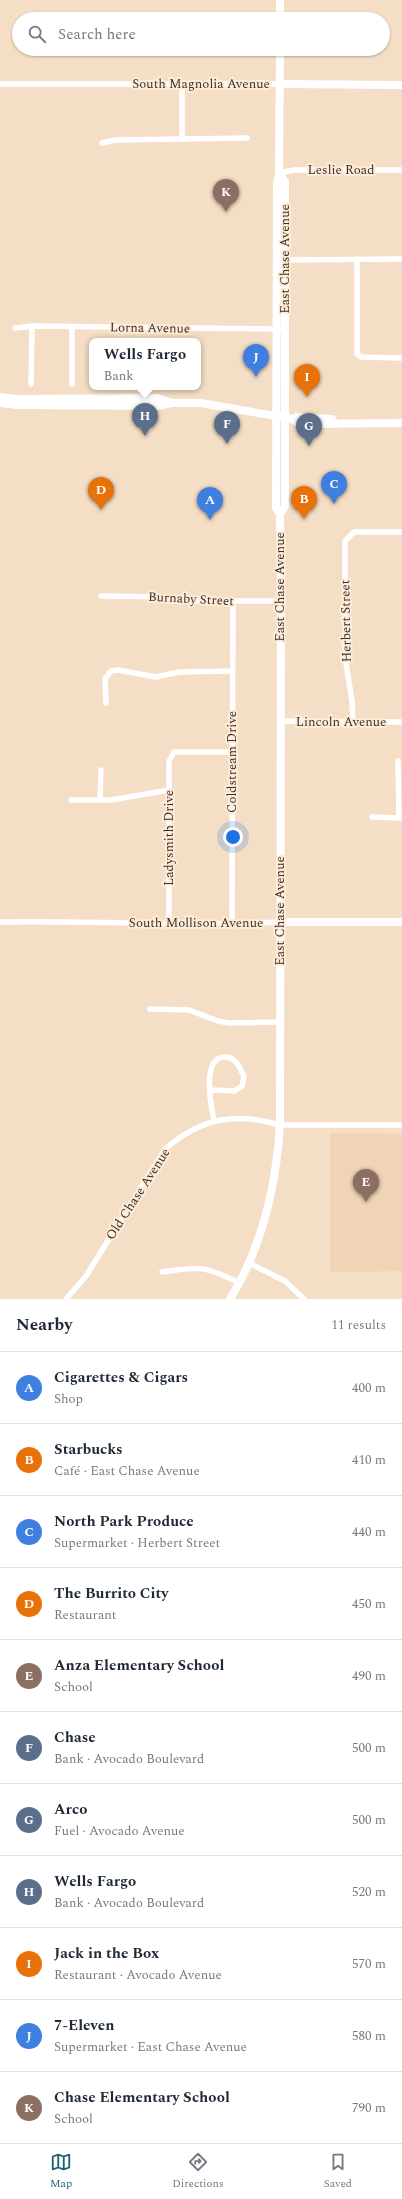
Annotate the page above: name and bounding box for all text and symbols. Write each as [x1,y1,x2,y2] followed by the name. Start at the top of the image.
[12,12,390,56] search box
[26,23,48,45] icon: search
[58,23,136,46] text: Search here
[132,74,270,94] street label: South Magnolia Avenue
[308,160,374,180] street label: Leslie Road
[213,179,239,212] pin: K
[275,204,295,314] street label: East Chase Avenue
[110,317,190,339] street label: Lorna Avenue
[89,338,201,390] popup
[104,343,186,366] text: Wells Fargo
[243,344,269,377] pin: J
[294,364,320,397] pin: I
[104,366,134,386] text: Bank
[132,403,158,436] pin: H
[214,411,240,444] pin: F
[296,413,322,446] pin: G
[321,471,347,504] pin: C
[88,477,114,510] pin: D
[291,486,317,519] pin: B
[197,487,223,520] pin: A
[270,532,290,642] street label: East Chase Avenue
[335,579,357,663] street label: Herbert Street
[148,587,235,611] street label: Burnaby Street
[222,711,242,813] street label: Coldstream Drive
[296,712,386,732] street label: Lincoln Avenue
[159,790,179,886] street label: Ladysmith Drive
[223,827,243,847] your location
[270,856,290,966] street label: East Chase Avenue
[129,913,263,933] street label: South Mollison Avenue
[101,1144,175,1244] street label: Old Chase Avenue
[353,1169,379,1202] pin: E
[16,1312,72,1338] text: Nearby
[331,1315,386,1335] text: 11 results
[54,1366,188,1389] text: Cigarettes & Cigars
[24,1378,34,1398] text: A
[352,1378,386,1398] text: 400 m
[54,1389,83,1409] text: Shop
[54,1438,123,1461] text: Starbucks
[24,1450,34,1470] text: B
[352,1450,386,1470] text: 410 m
[54,1461,200,1481] text: Café · East Chase Avenue
[54,1510,194,1533] text: North Park Produce
[24,1522,34,1542] text: C
[352,1522,386,1542] text: 440 m
[54,1533,220,1553] text: Supermarket · Herbert Street
[54,1582,168,1605] text: The Burrito City
[24,1594,34,1614] text: D
[352,1594,386,1614] text: 450 m
[54,1605,116,1625] text: Restaurant
[54,1654,224,1677] text: Anza Elementary School
[25,1666,33,1686] text: E
[352,1666,386,1686] text: 490 m
[54,1677,93,1697] text: School
[54,1726,96,1749] text: Chase
[25,1738,33,1758] text: F
[352,1738,386,1758] text: 500 m
[54,1749,204,1769] text: Bank · Avocado Boulevard
[54,1798,87,1821] text: Arco
[24,1810,34,1830] text: G
[352,1810,386,1830] text: 500 m
[54,1821,185,1841] text: Fuel · Avocado Avenue
[54,1870,136,1893] text: Wells Fargo
[24,1882,34,1902] text: H
[352,1882,386,1902] text: 520 m
[54,1893,204,1913] text: Bank · Avocado Boulevard
[54,1942,159,1965] text: Jack in the Box
[26,1954,32,1974] text: I
[352,1954,386,1974] text: 570 m
[54,1965,222,1985] text: Restaurant · Avocado Avenue
[54,2014,114,2037] text: 7-Eleven
[26,2026,32,2046] text: J
[352,2026,386,2046] text: 580 m
[54,2037,247,2057] text: Supermarket · East Chase Avenue
[54,2086,230,2109] text: Chase Elementary School
[24,2098,34,2118] text: K
[352,2098,386,2118] text: 790 m
[54,2109,93,2129] text: School
[50,2151,72,2192] tab: Map
[172,2151,224,2192] tab: Directions
[324,2151,352,2192] tab: Saved

